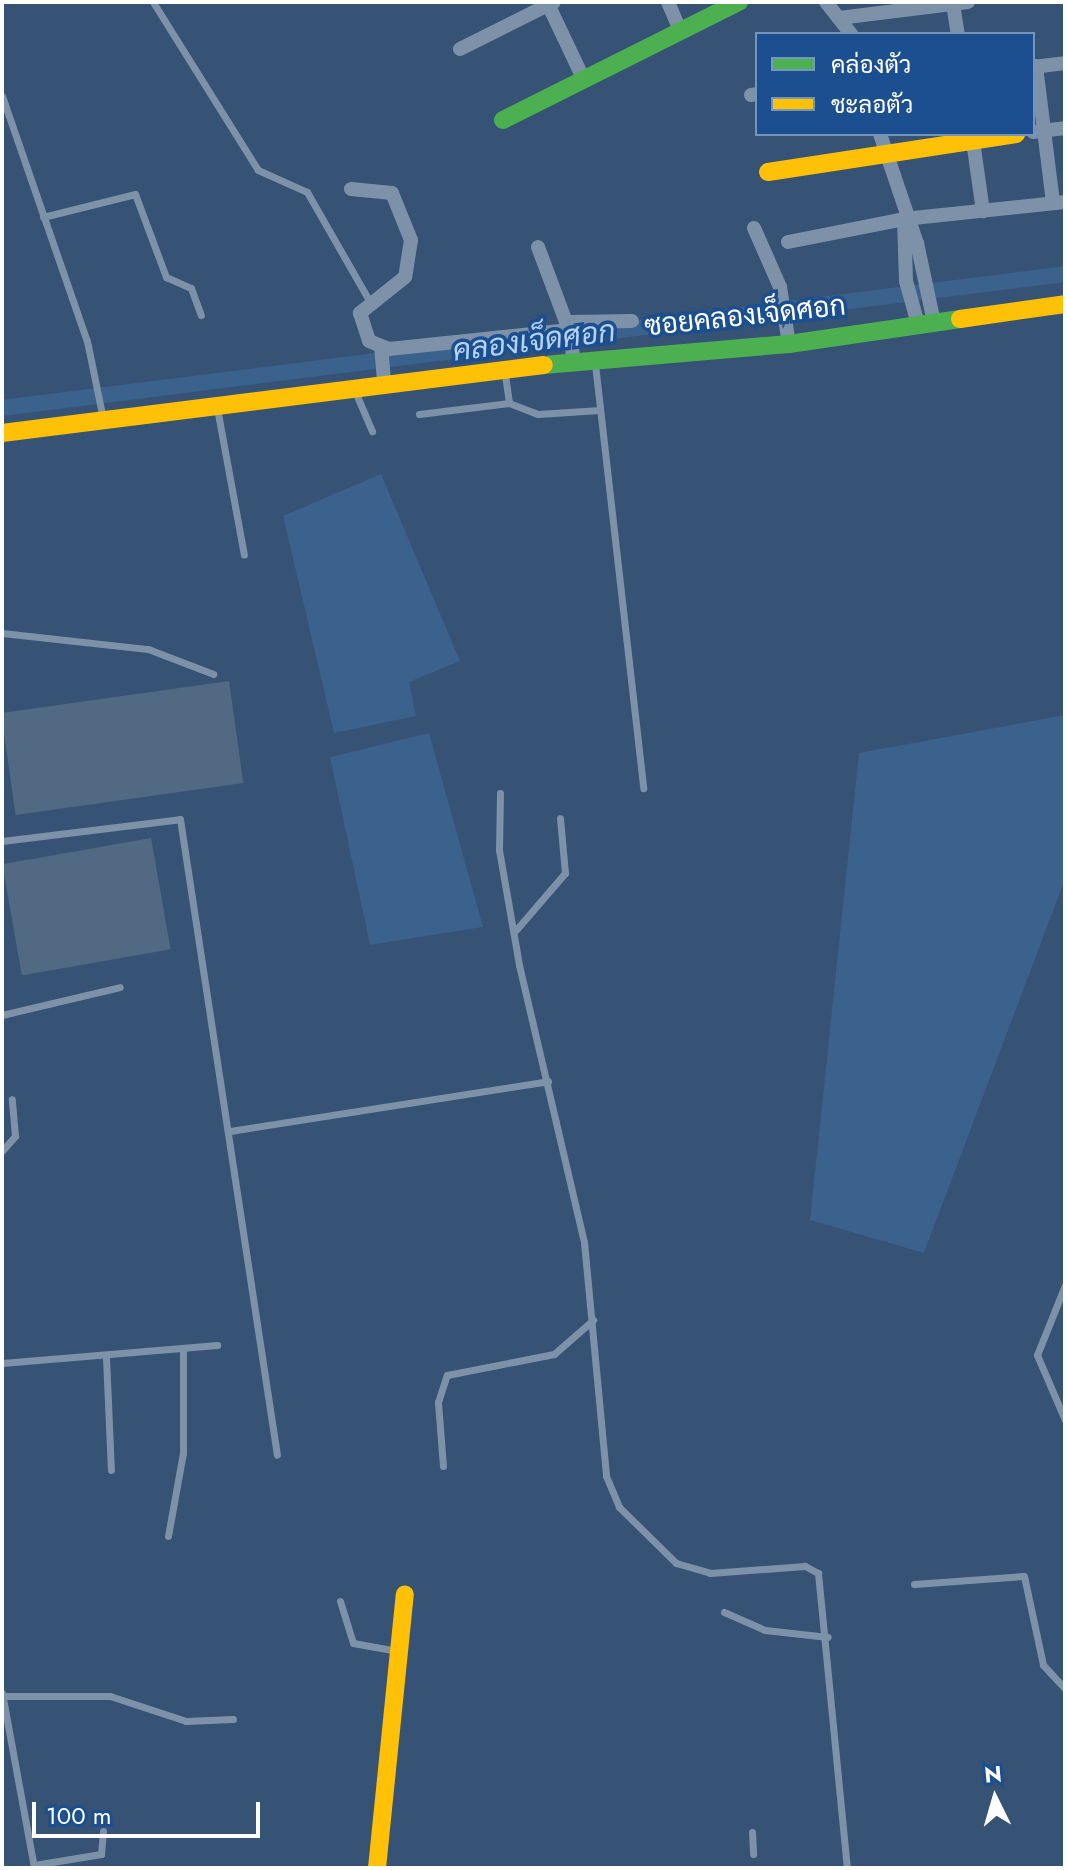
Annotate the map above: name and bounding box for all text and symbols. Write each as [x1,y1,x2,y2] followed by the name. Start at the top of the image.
[755,32,1035,136] legend
[831,47,911,82] text: คล่องตัว
[831,87,913,122] text: ชะลอตัว
[643,289,847,343] street label: ซอยคลองเจ็ดศอก
[451,313,617,369] water label: คลองเจ็ดศอก
[983,1757,1003,1791] text: N
[955,1758,1035,1838] north arrow
[36,1786,264,1836] scale bar
[46,1798,112,1833] text: 100 m

